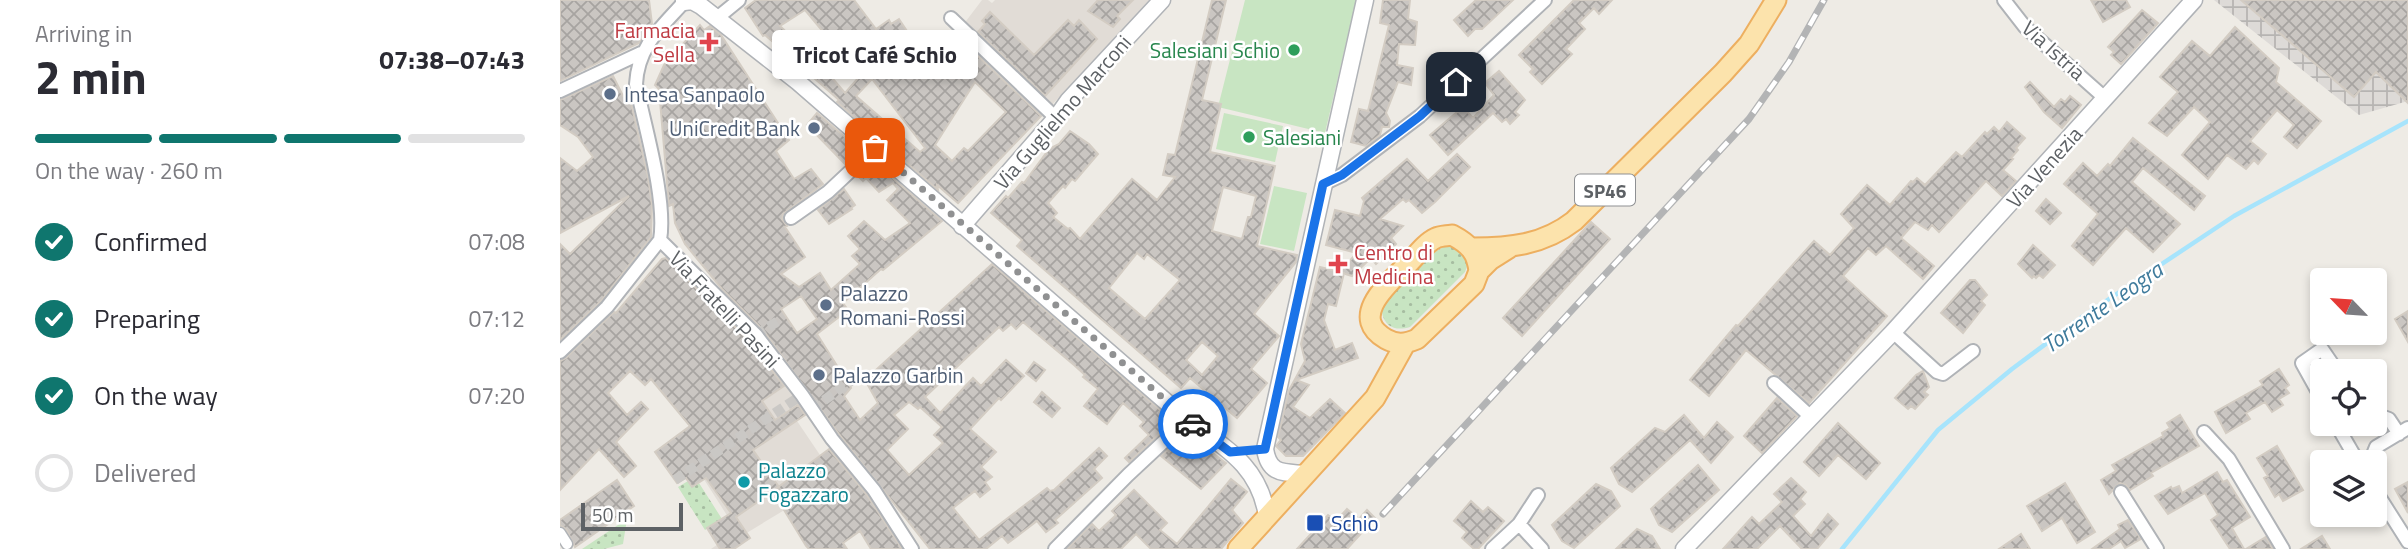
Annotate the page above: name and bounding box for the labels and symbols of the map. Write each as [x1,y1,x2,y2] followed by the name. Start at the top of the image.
[2015,12,2094,88] street label: Via Istria
[615,14,695,70] place label: Farmacia Sella
[986,27,1138,197] street label: Via Guglielmo Marconi
[772,29,978,78] callout: Tricot Café Schio
[701,34,717,50] marker: Farmacia Sella
[1150,34,1280,66] place label: Salesiani Schio
[1286,42,1302,58] marker: Salesiani Schio
[1426,52,1486,112] pin
[624,78,765,110] place label: Intesa Sanpaolo
[602,86,618,102] marker: Intesa Sanpaolo
[669,112,800,144] place label: UniCredit Bank
[845,118,905,178] pin
[1998,119,2090,215] street label: Via Venezia
[806,120,822,136] marker: UniCredit Bank
[1263,121,1341,153] place label: Salesiani
[1241,129,1257,145] marker: Salesiani
[1575,174,1635,206] road number: SP46
[1354,236,1434,292] place label: Centro di Medicina
[662,243,788,375] street label: Via Fratelli Pasini
[2034,252,2171,362] water label: Torrente Leogra
[1328,254,1348,274] marker: Centro di Medicina
[2310,268,2387,345] north arrow
[840,277,965,333] place label: Palazzo Romani-Rossi
[818,297,834,313] marker: Palazzo Romani-Rossi
[833,359,964,391] place label: Palazzo Garbin
[811,367,827,383] marker: Palazzo Garbin
[1158,389,1228,459] courier
[758,454,849,510] place label: Palazzo Fogazzaro
[736,474,752,490] marker: Palazzo Fogazzaro
[581,500,682,532] scale bar
[1331,507,1379,539] place label: Schio
[1305,513,1325,533] marker: Schio

